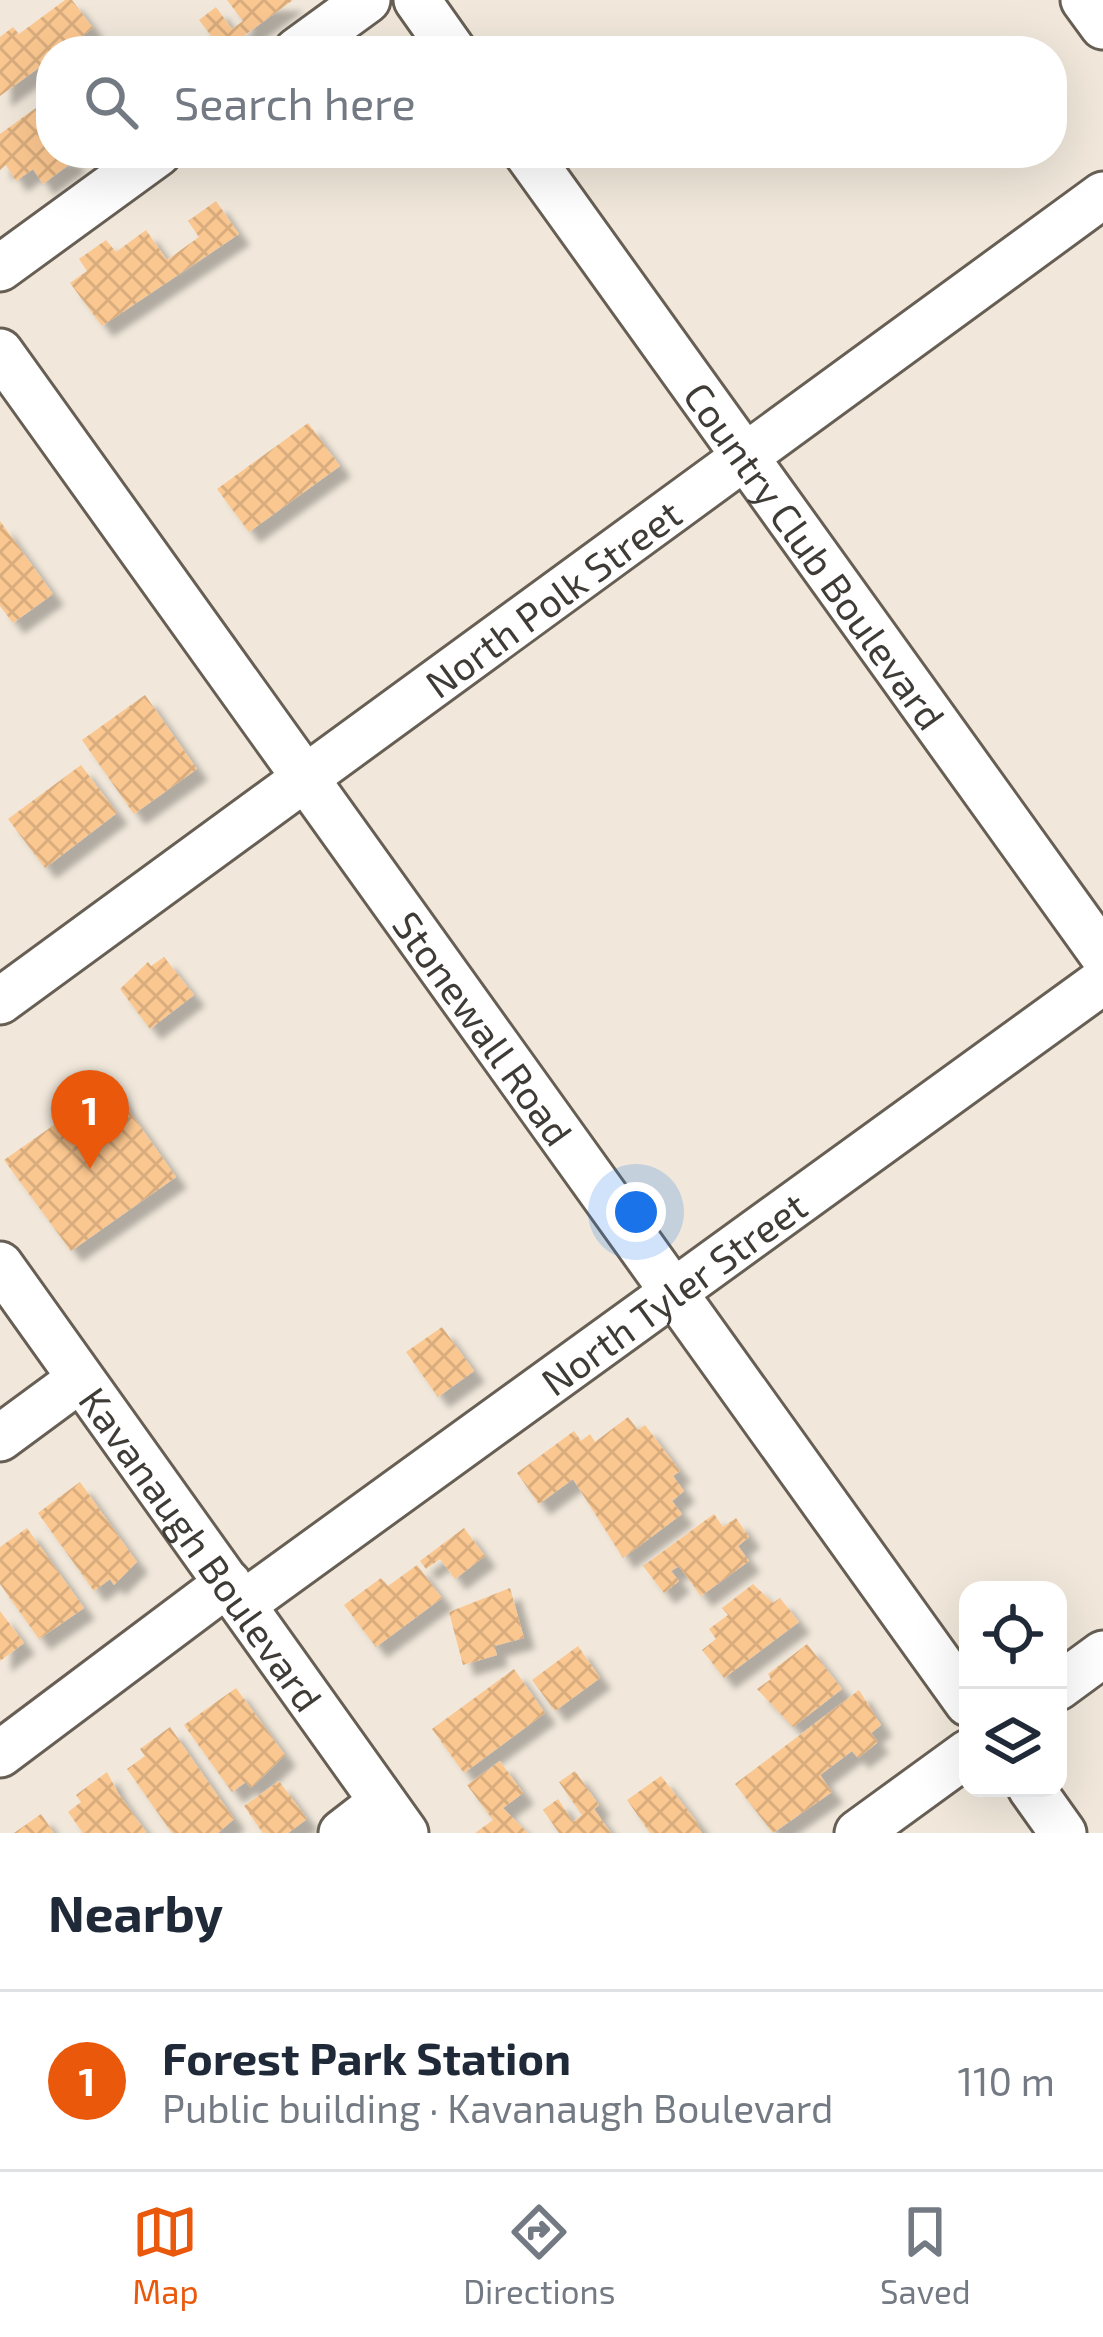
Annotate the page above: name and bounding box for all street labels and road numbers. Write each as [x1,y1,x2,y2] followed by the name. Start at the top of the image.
[675,372,956,738] street label: Country Club Boulevard
[415,489,689,706] street label: North Polk Street
[384,901,584,1154] street label: Stonewall Road
[531,1181,815,1404] street label: North Tyler Street
[71,1377,333,1719] street label: Kavanaugh Boulevard

